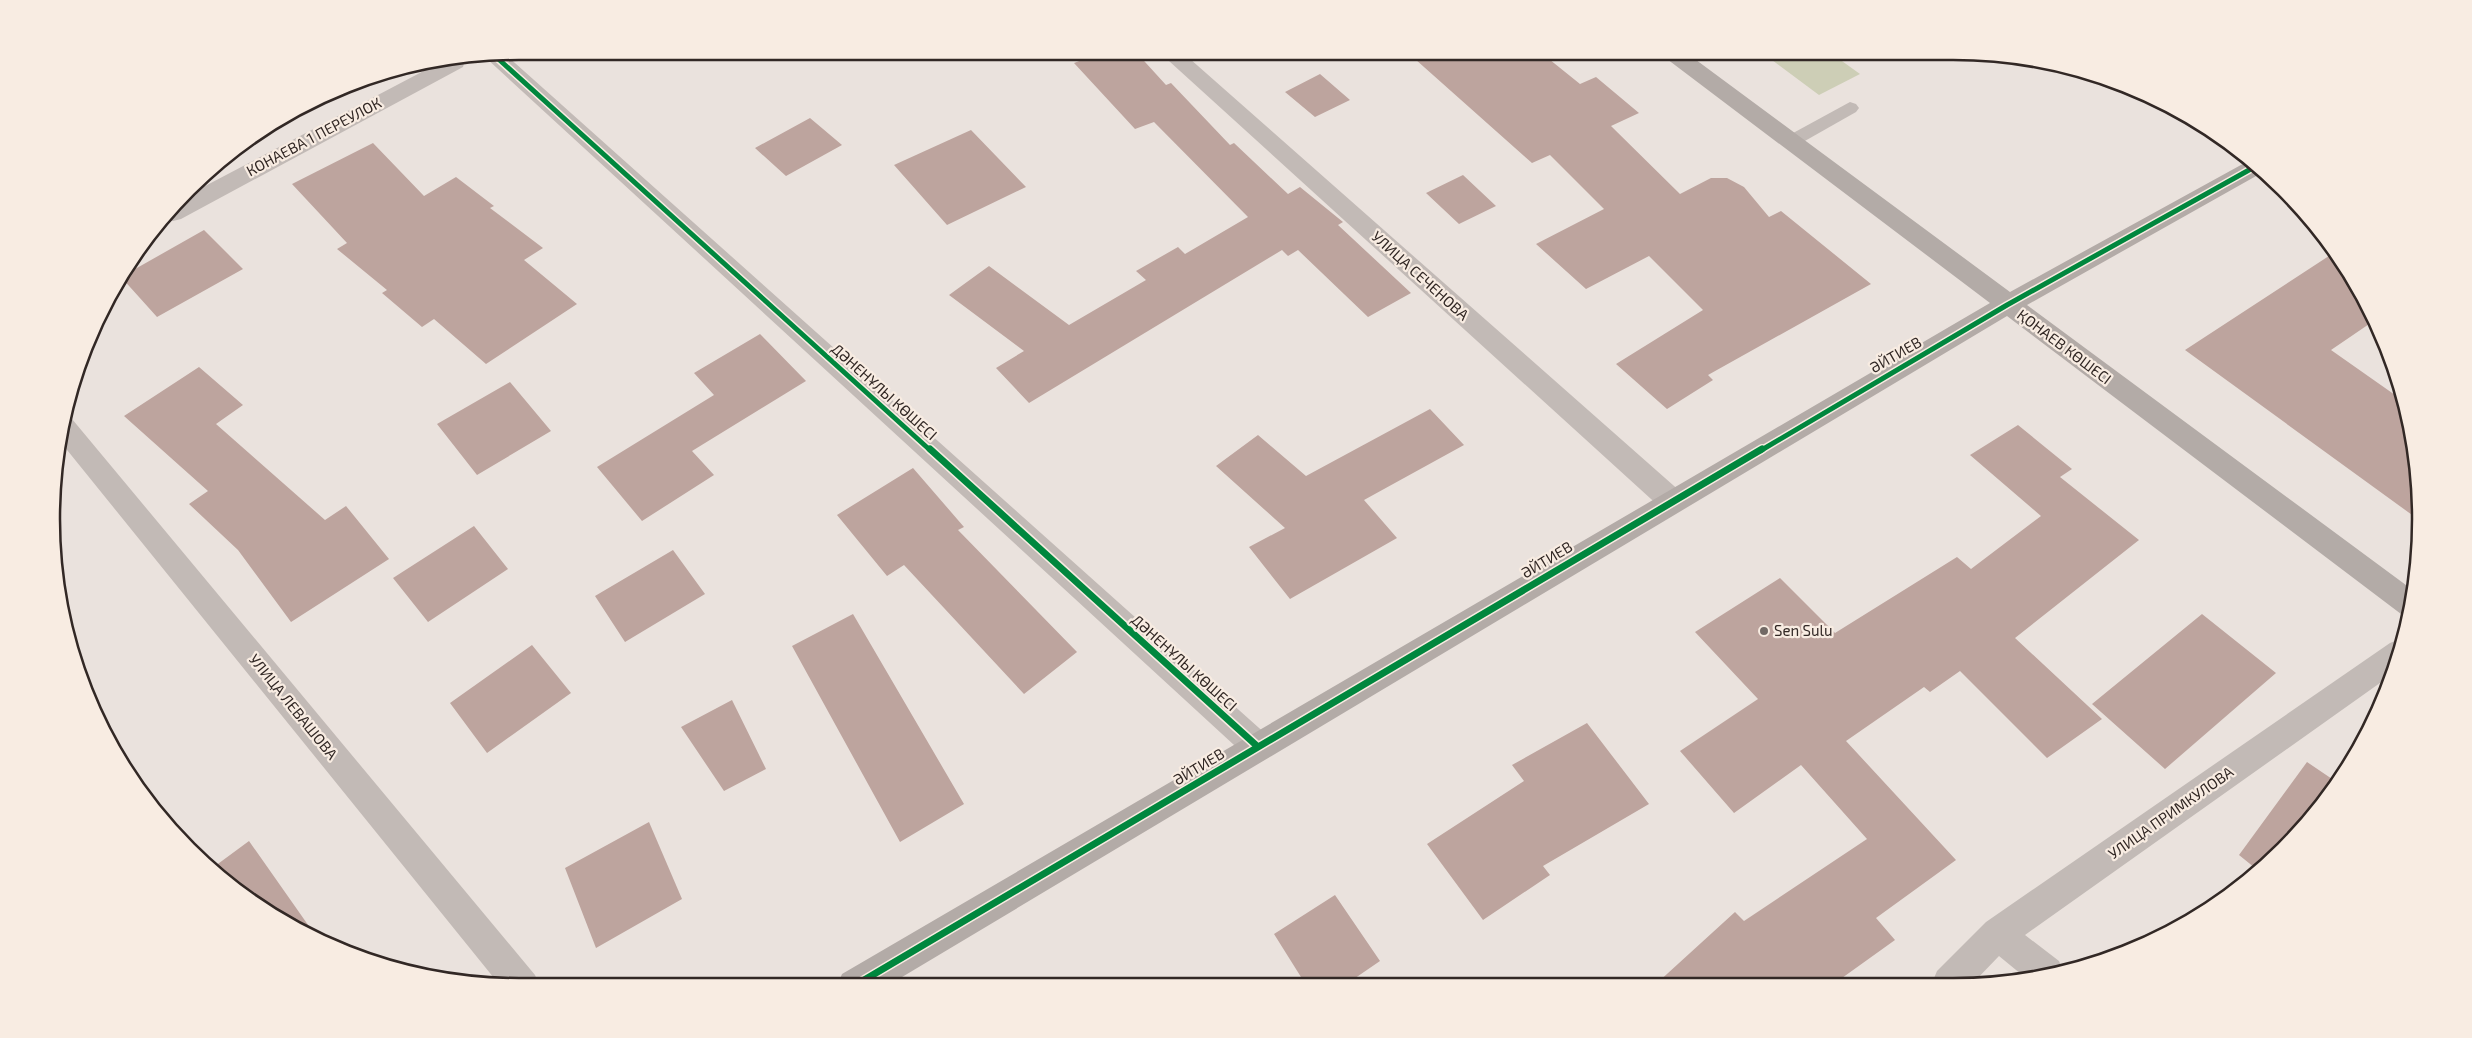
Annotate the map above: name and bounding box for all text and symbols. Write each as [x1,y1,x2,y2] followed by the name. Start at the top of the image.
[243,93,384,179] street label: КОНАЕВА 1 ПЕРЕУЛОК
[1368,227,1473,324] street label: УЛИЦА СЕЧЕНОВА
[2014,305,2115,387] street label: ҚОНАЕВ КӨШЕСІ
[1867,332,1924,376] street label: ӘЙТИЕВ
[828,339,941,443] street label: ДӘНЕНҰЛЫ КӨШЕСІ
[1518,537,1575,581] street label: ӘЙТИЕВ
[1128,610,1241,714] street label: ДӘНЕНҰЛЫ КӨШЕСІ
[1774,621,1833,639] place label: Sen Sulu
[1758,625,1770,637] marker: Sen Sulu
[246,650,342,763] street label: УЛИЦА ЛЕВАШОВА
[1170,744,1227,788] street label: ӘЙТИЕВ
[2104,762,2237,862] street label: УЛИЦА ПРИМКУЛОВА

